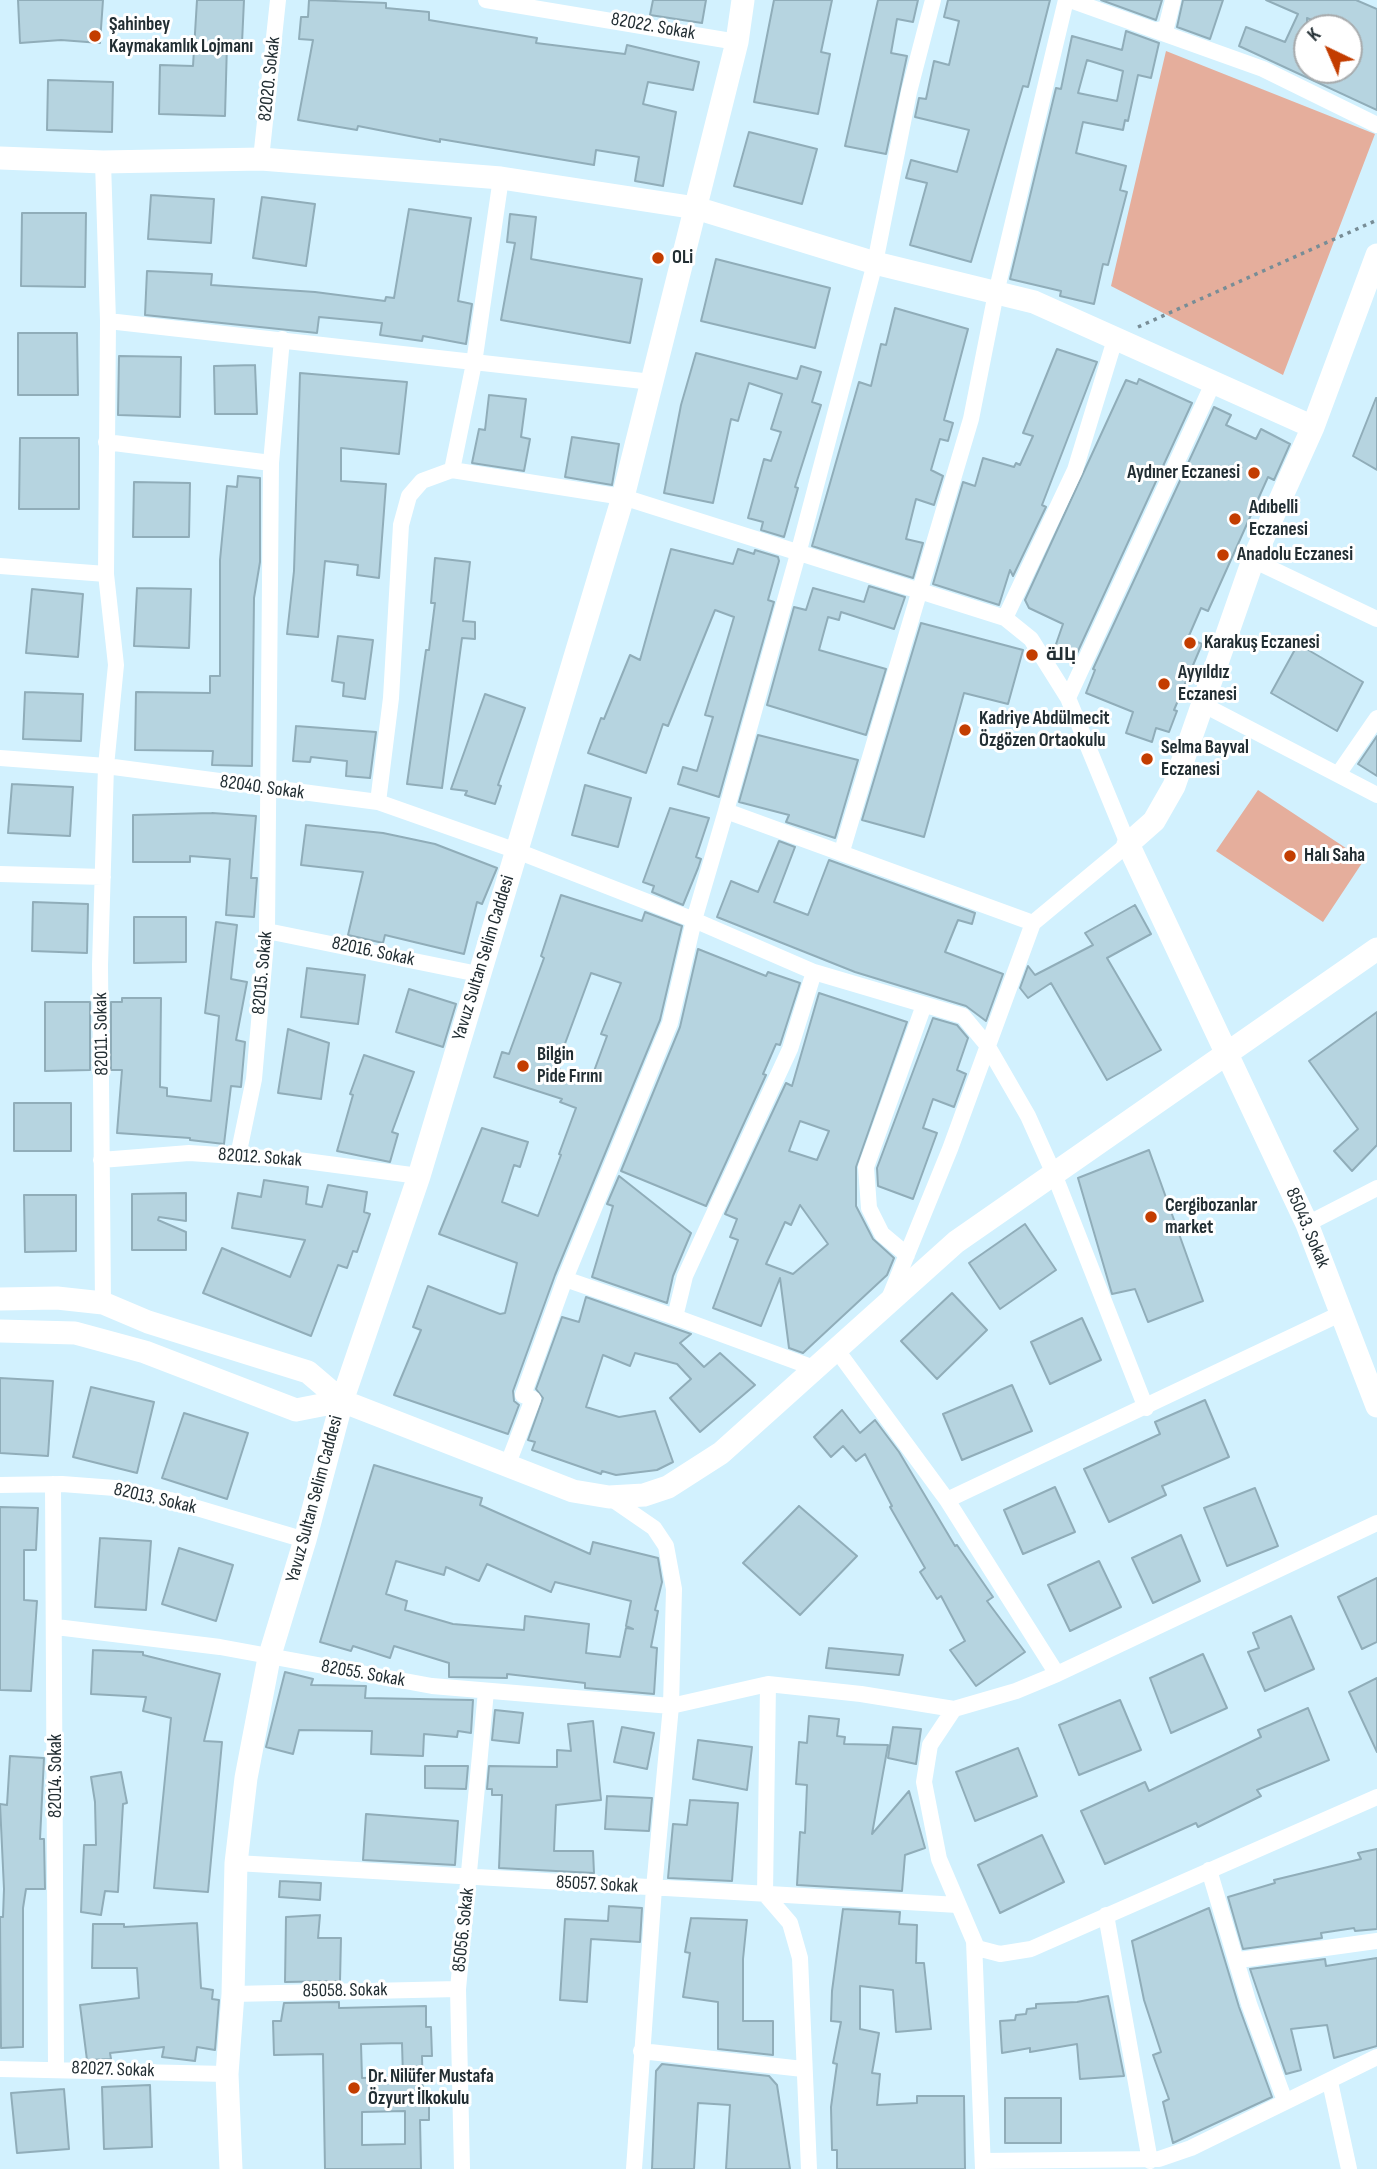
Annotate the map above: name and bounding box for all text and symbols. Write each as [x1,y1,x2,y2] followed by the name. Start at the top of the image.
[609,8,697,46] street label: 82022. Sokak
[109,14,253,58] place label: Şahinbey Kaymakamlık Lojmanı
[1293,14,1363,84] north arrow
[1303,23,1326,47] text: K
[87,28,103,44] marker: Şahinbey Kaymakamlık Lojmanı
[254,36,286,122] street label: 82020. Sokak
[672,247,693,269] place label: OLi
[650,250,666,266] marker: OLi
[1127,462,1240,484] place label: Aydıner Eczanesi
[1246,465,1262,481] marker: Aydıner Eczanesi
[1249,497,1308,541] place label: Adıbelli Eczanesi
[1227,511,1243,527] marker: Adıbelli Eczanesi
[1237,544,1353,566] place label: Anadolu Eczanesi
[1215,547,1231,563] marker: Anadolu Eczanesi
[1204,632,1320,654] place label: Karakuş Eczanesi
[1182,635,1198,651] marker: Karakuş Eczanesi
[1046,644,1076,666] place label: بالة
[1024,647,1040,663] marker: بالة
[1178,662,1237,706] place label: Ayyıldız Eczanesi
[1156,676,1172,692] marker: Ayyıldız Eczanesi
[979,708,1110,752] place label: Kadriye Abdülmecit Özgözen Ortaokulu
[957,722,973,738] marker: Kadriye Abdülmecit Özgözen Ortaokulu
[1161,737,1249,781] place label: Selma Bayval Eczanesi
[1139,751,1155,767] marker: Selma Bayval Eczanesi
[218,771,306,805] street label: 82040. Sokak
[1304,845,1365,867] place label: Halı Saha
[1282,848,1298,864] marker: Halı Saha
[448,873,520,1043] street label: Yavuz Sultan Selim Caddesi
[248,930,278,1016] street label: 82015. Sokak
[330,932,416,972] street label: 82016. Sokak
[90,992,114,1076] street label: 82011. Sokak
[537,1044,602,1088] place label: Bilgin Pide Fırını
[515,1058,531,1074] marker: Bilgin Pide Fırını
[217,1144,303,1172] street label: 82012. Sokak
[1280,1185,1334,1271] street label: 85043. Sokak
[1165,1195,1257,1239] place label: Cergibozanlar market
[1143,1209,1159,1225] marker: Cergibozanlar market
[282,1413,348,1585] street label: Yavuz Sultan Selim Caddesi
[112,1478,198,1520] street label: 82013. Sokak
[319,1655,407,1693] street label: 82055. Sokak
[45,1734,67,1818] street label: 82014. Sokak
[555,1871,639,1899] street label: 85057. Sokak
[448,1887,480,1973] street label: 85056. Sokak
[302,1979,388,2003] street label: 85058. Sokak
[71,2057,155,2083] street label: 82027. Sokak
[368,2066,494,2110] place label: Dr. Nilüfer Mustafa Özyurt İlkokulu
[346,2080,362,2096] marker: Dr. Nilüfer Mustafa Özyurt İlkokulu

